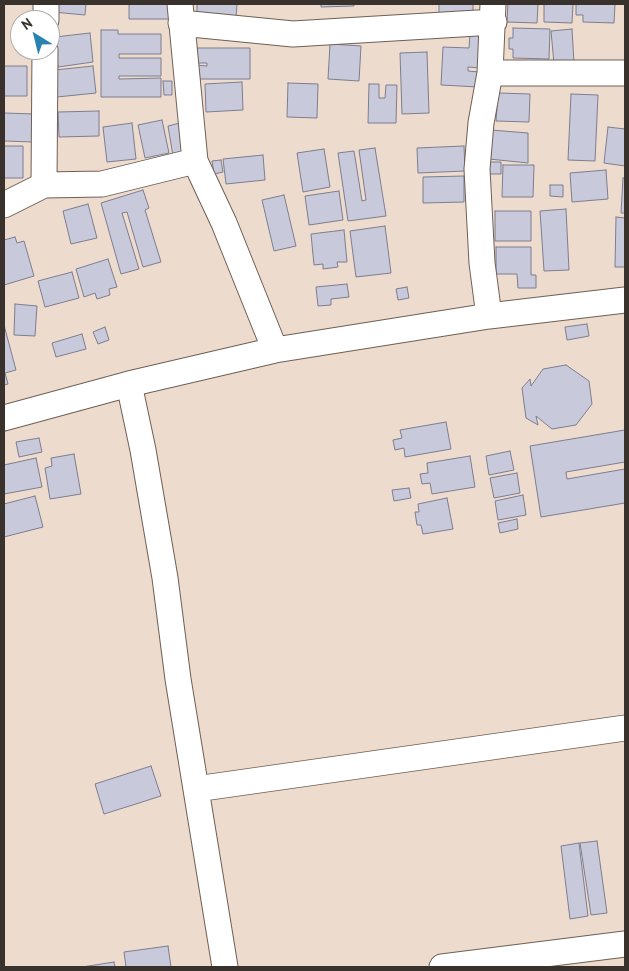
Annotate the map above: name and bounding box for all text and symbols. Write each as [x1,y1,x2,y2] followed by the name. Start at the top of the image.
[10,10,60,60] north arrow
[18,14,36,34] text: N

